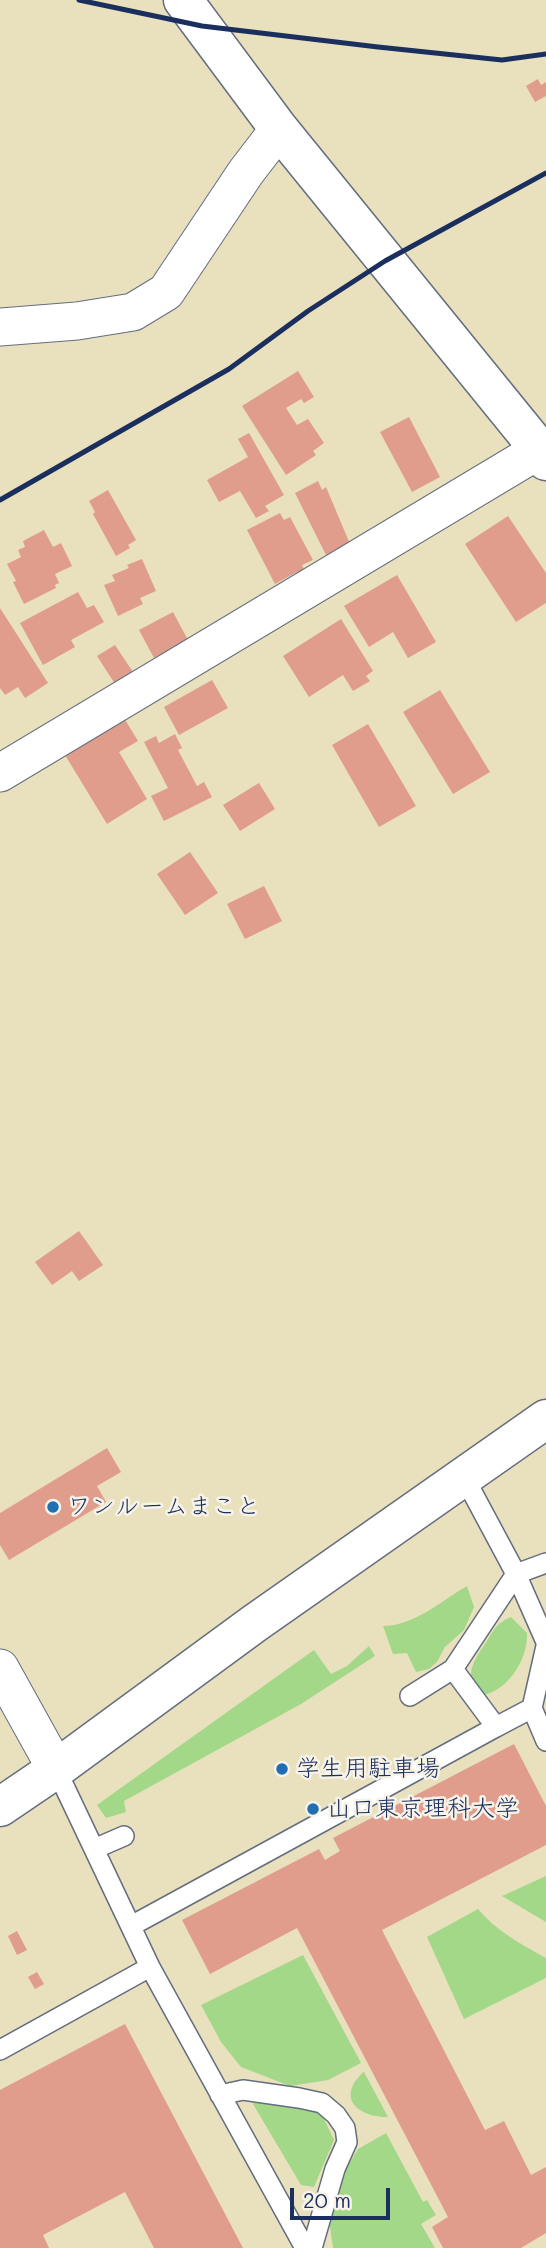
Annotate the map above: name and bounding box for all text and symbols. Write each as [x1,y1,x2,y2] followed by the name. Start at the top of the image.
[67,1493,260,1521] place label: ワンルームまこと
[45,1499,61,1515] marker: ワンルームまこと
[296,1755,440,1783] place label: 学生用駐車場
[274,1761,290,1777] marker: 学生用駐車場
[327,1795,519,1823] place label: 山口東京理科大学
[305,1801,321,1817] marker: 山口東京理科大学
[294,2174,394,2218] scale bar
[303,2186,351,2213] text: 20 m

